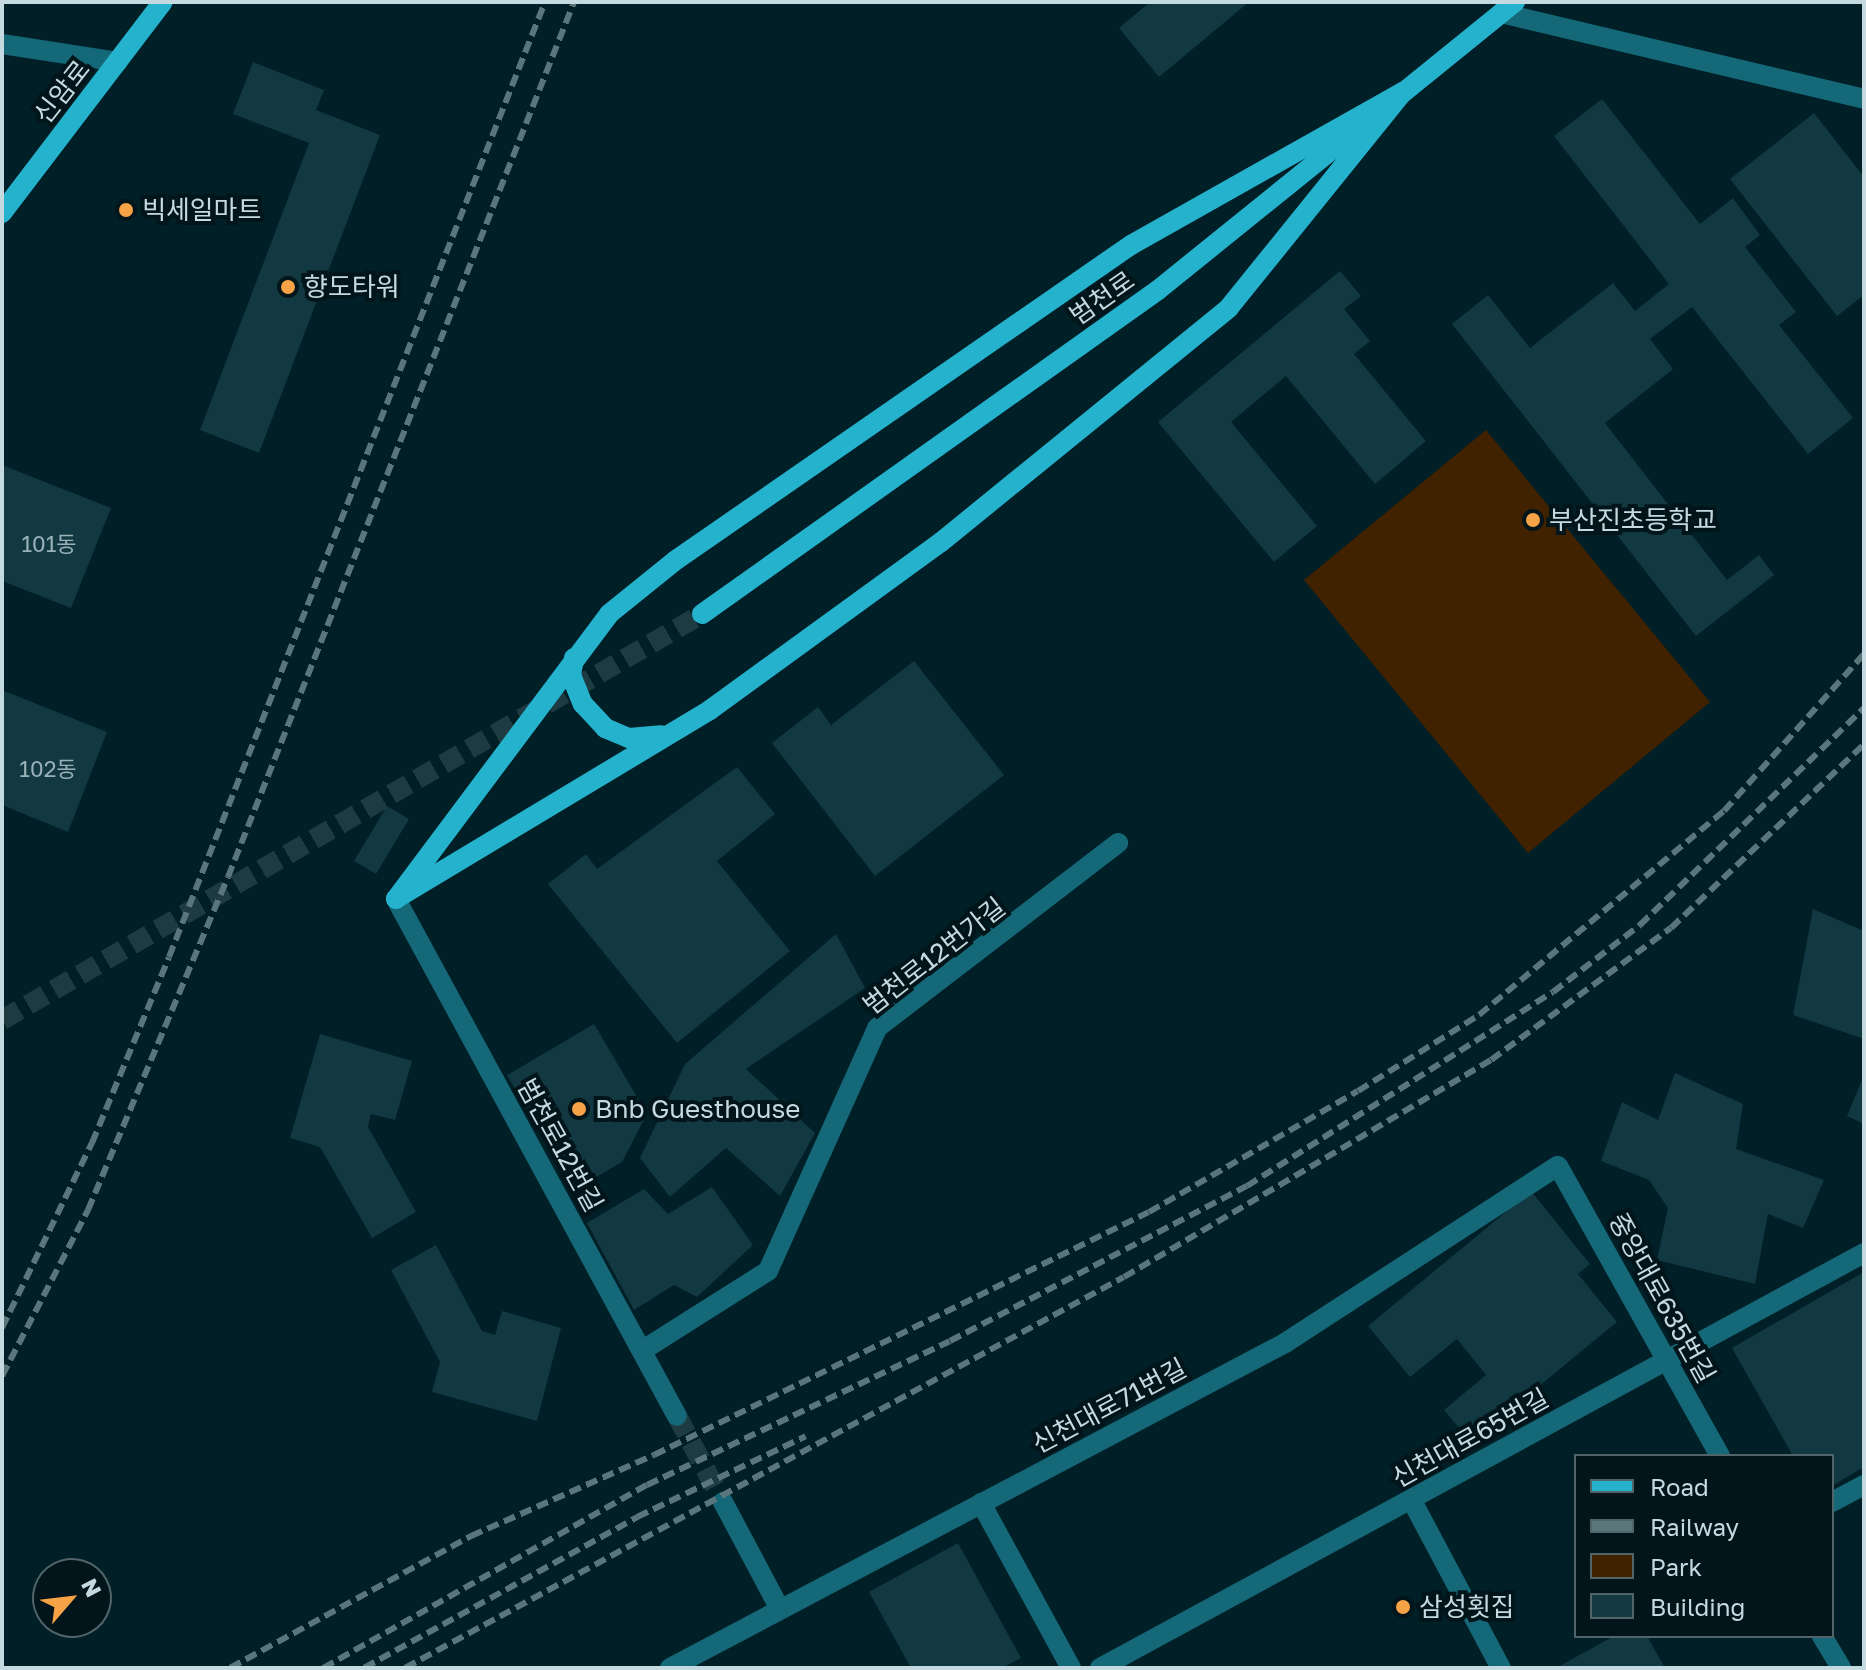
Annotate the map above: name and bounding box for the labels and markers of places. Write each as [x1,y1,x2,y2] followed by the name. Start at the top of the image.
[142,194,262,226] place label: 빅세일마트
[117,201,135,219] marker: 빅세일마트
[304,271,400,303] place label: 향도타워
[279,278,297,296] marker: 향도타워
[1549,504,1716,536] place label: 부산진초등학교
[1524,511,1542,529] marker: 부산진초등학교
[595,1093,800,1125] place label: Bnb Guesthouse
[570,1100,588,1118] marker: Bnb Guesthouse
[1419,1591,1515,1623] place label: 삼성횟집
[1394,1598,1412,1616] marker: 삼성횟집

